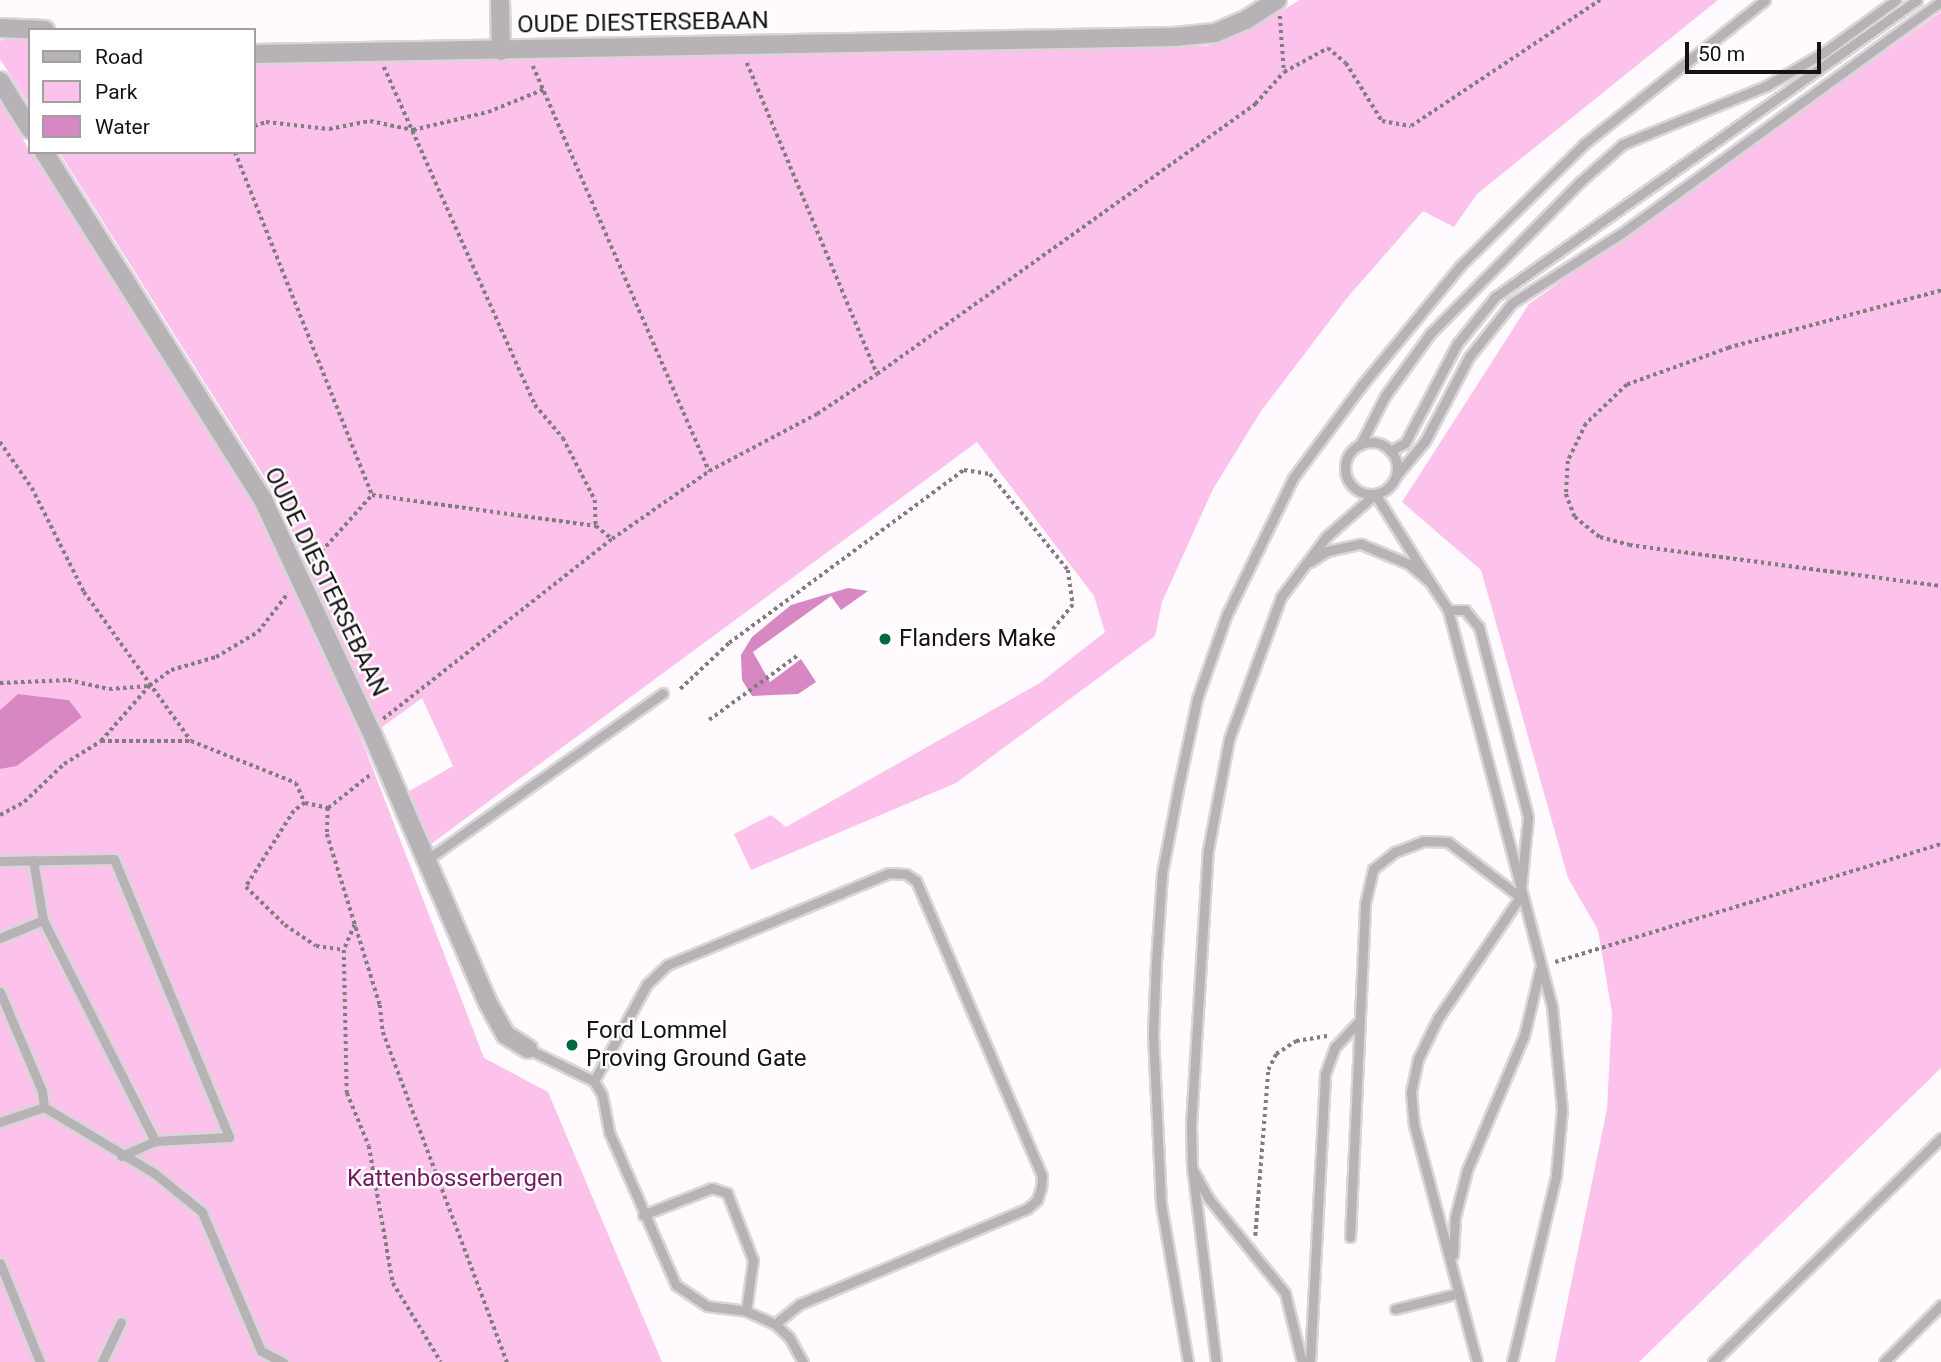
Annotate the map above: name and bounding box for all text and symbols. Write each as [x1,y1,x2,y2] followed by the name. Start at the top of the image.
[517,6,769,40] street label: OUDE DIESTERSEBAAN
[28,28,256,154] legend
[1689,28,1826,72] scale bar
[1698,42,1745,66] text: 50 m
[95,45,143,69] text: Road
[95,80,137,104] text: Park
[95,115,150,139] text: Water
[258,463,394,701] street label: OUDE DIESTERSEBAAN
[899,625,1056,653] place label: Flanders Make
[877,631,893,647] marker: Flanders Make
[586,1017,807,1073] place label: Ford Lommel Proving Ground Gate
[564,1037,580,1053] marker: Ford Lommel Proving Ground Gate
[347,1165,563,1193] park label: Kattenbosserbergen

